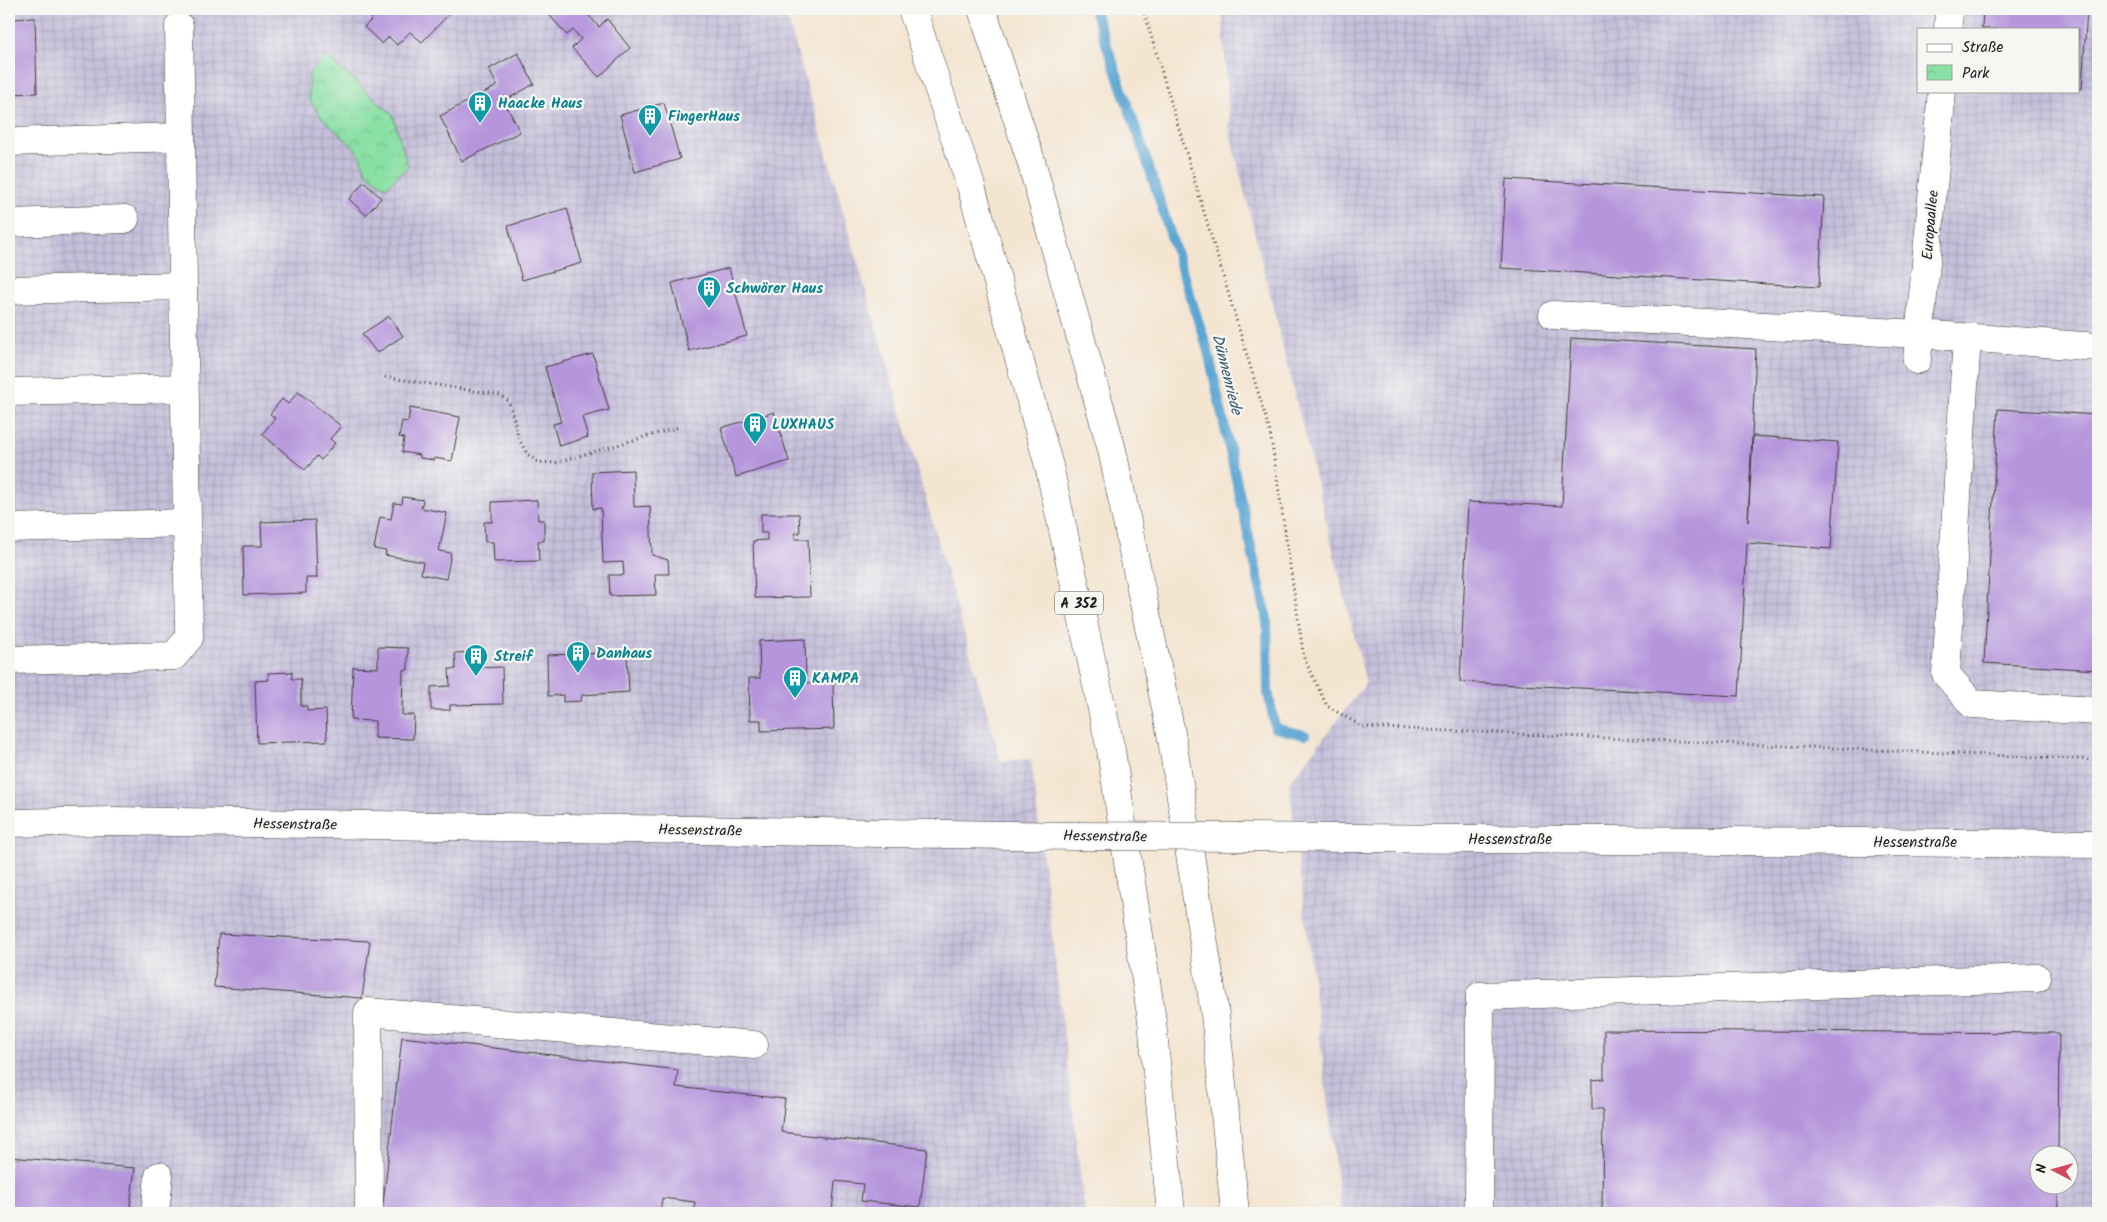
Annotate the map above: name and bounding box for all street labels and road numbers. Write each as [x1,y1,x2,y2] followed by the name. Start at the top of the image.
[1916,189,1946,261] street label: Europaallee
[1055,592,1103,614] road number: A 352
[253,812,337,838] street label: Hessenstraße
[658,818,742,844] street label: Hessenstraße
[1063,824,1147,850] street label: Hessenstraße
[1468,828,1552,852] street label: Hessenstraße
[1873,831,1957,855] street label: Hessenstraße

